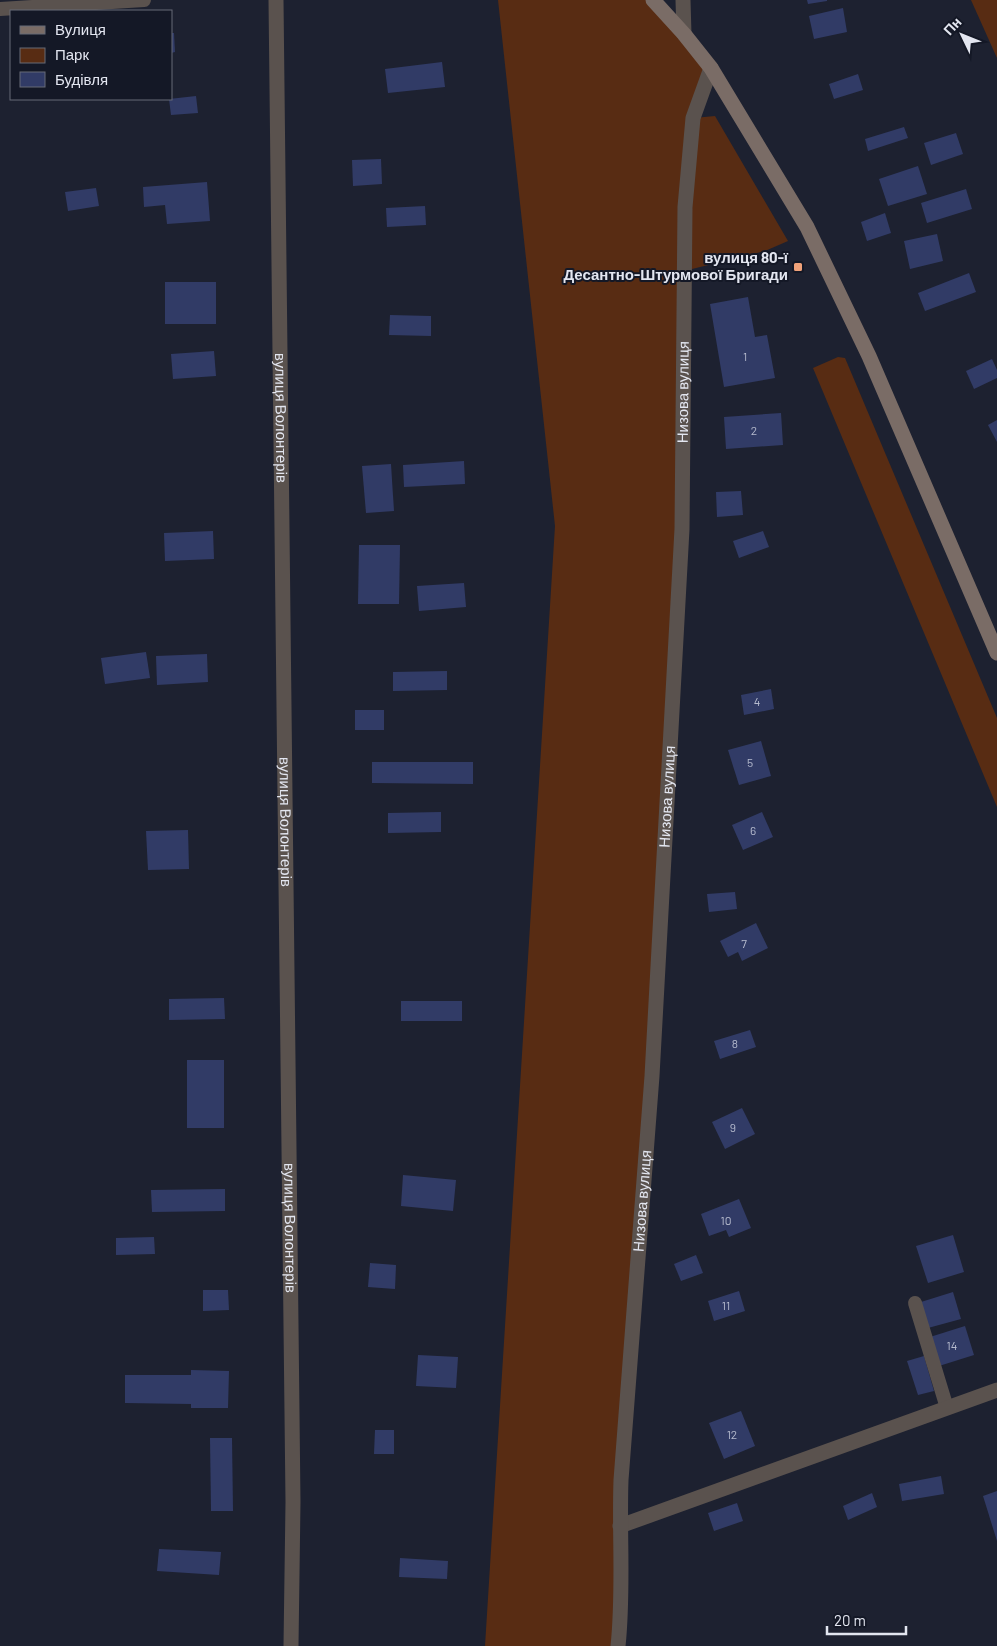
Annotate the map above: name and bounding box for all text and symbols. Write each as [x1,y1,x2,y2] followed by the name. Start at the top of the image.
[10,10,172,100] legend
[937,10,987,60] north arrow
[940,13,965,38] text: Пн
[55,20,106,38] text: Вулиця
[55,45,89,63] text: Парк
[55,70,108,88] text: Будівля
[563,248,789,283] place label: вулиця 80-ї Десантно-Штурмової Бригади
[792,261,804,273] marker: вулиця 80-ї Десантно-Штурмової Бригади
[673,341,692,443] street label: Низова вулиця
[743,349,747,363] house number: 1
[272,353,291,483] street label: вулиця Волонтерів
[751,423,757,437] house number: 2
[754,694,760,708] house number: 4
[655,745,678,848] street label: Низова вулиця
[747,755,753,769] house number: 5
[277,757,296,887] street label: вулиця Волонтерів
[750,823,756,837] house number: 6
[741,936,747,950] house number: 7
[732,1036,738,1050] house number: 8
[730,1120,736,1134] house number: 9
[629,1149,654,1252] street label: Низова вулиця
[281,1163,301,1293] street label: вулиця Волонтерів
[721,1213,731,1227] house number: 10
[722,1298,730,1312] house number: 11
[947,1338,957,1352] house number: 14
[727,1427,737,1441] house number: 12
[827,1604,906,1636] scale bar
[834,1611,866,1629] text: 20 m

